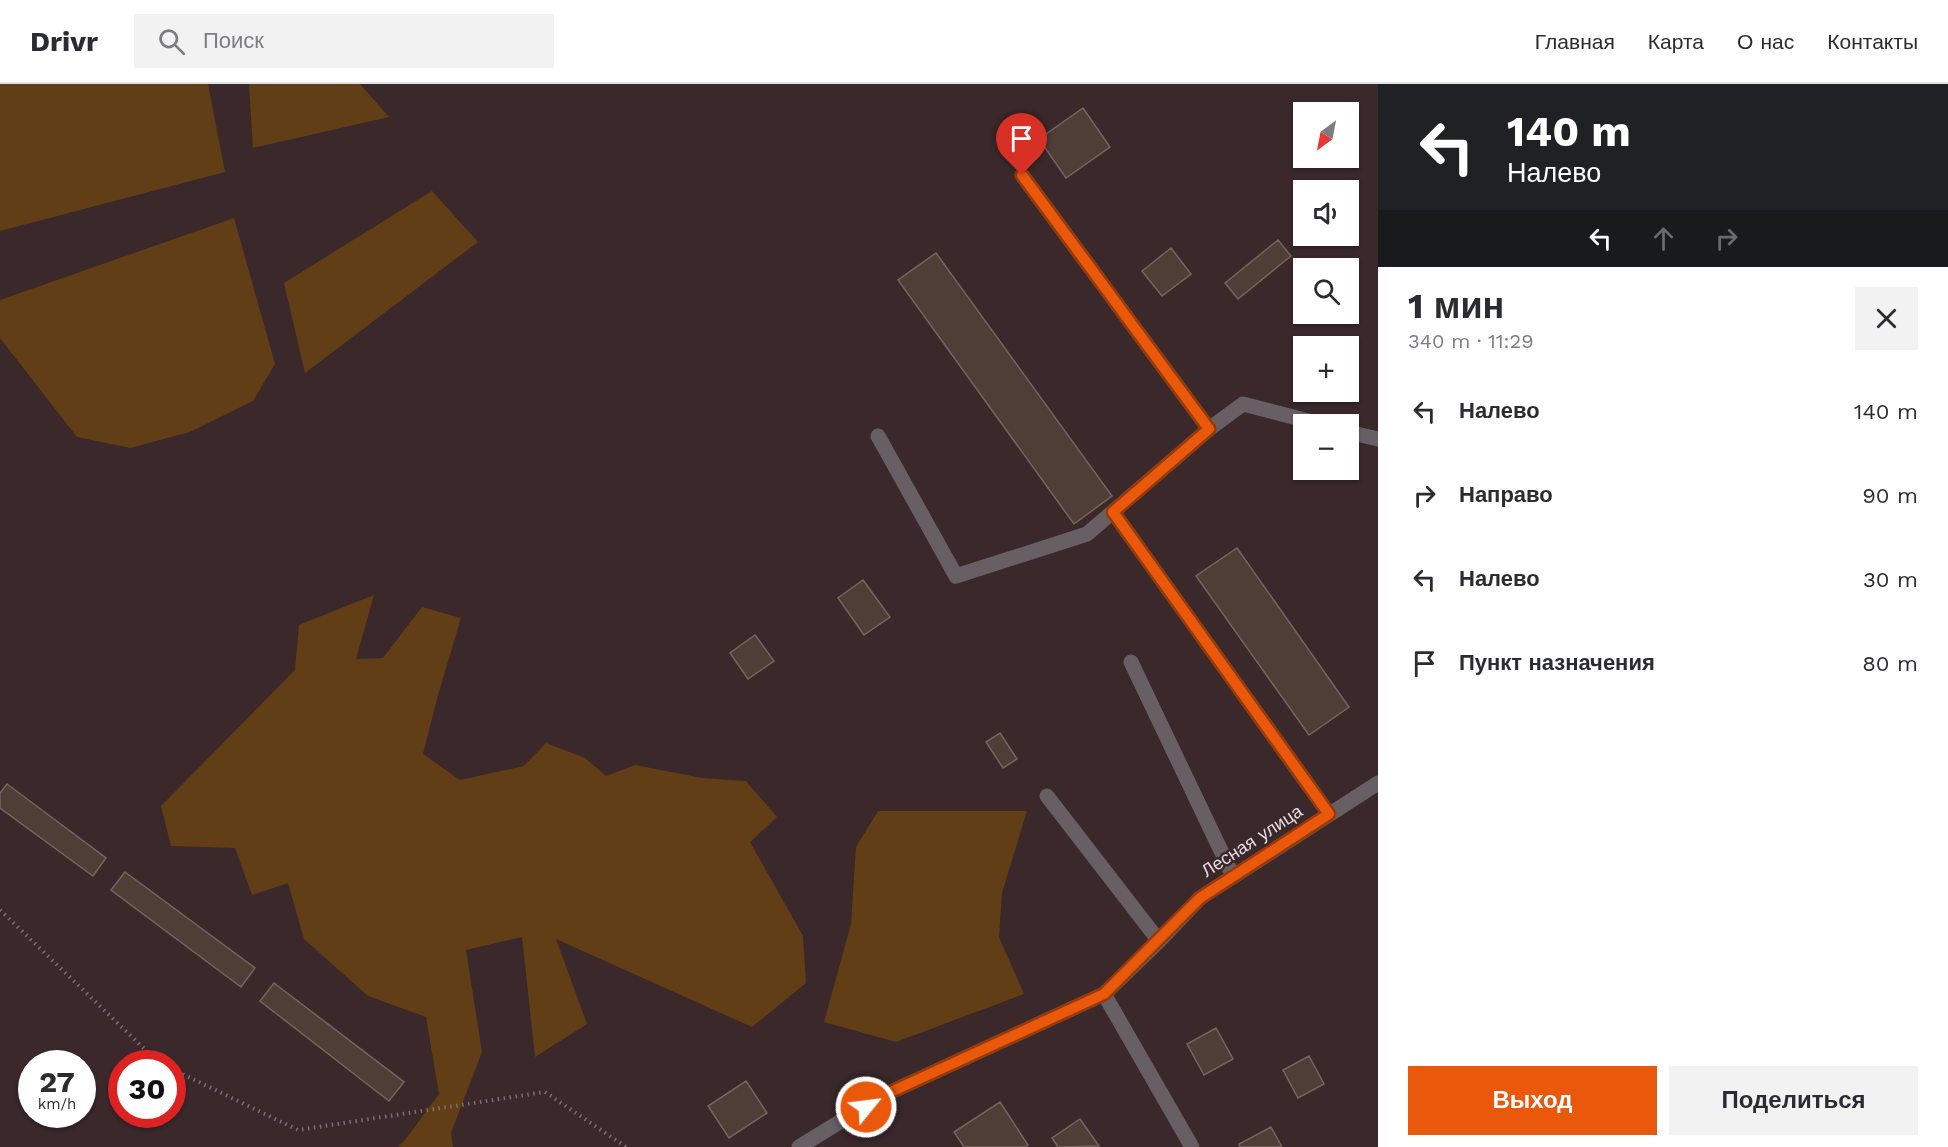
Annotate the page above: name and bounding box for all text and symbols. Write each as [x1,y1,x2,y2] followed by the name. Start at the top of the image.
[134,14,554,68] search box
[30,25,98,58] text: Drivr
[155,25,188,58] icon: search
[203,28,264,53] text: Поиск
[1535,29,1615,54] text: Главная
[1648,29,1704,54] text: Карта
[1737,29,1794,54] text: О нас
[1827,29,1918,54] text: Контакты
[1293,102,1359,168] north arrow
[1293,102,1359,480] map controls
[1507,107,1631,156] text: 140 m
[1408,108,1486,186] icon: left
[996,113,1047,175] pin
[1005,122,1038,155] icon: arrive
[1507,157,1601,189] text: Налево
[1293,180,1359,246] button: sound
[1584,222,1617,255] icon: left
[1647,222,1680,255] icon: ahead
[1710,222,1743,255] icon: right
[1293,258,1359,324] button: search
[1408,285,1504,327] text: 1 мин
[1855,287,1918,350] button: close
[1408,329,1533,353] text: 340 m · 11:29
[1293,336,1359,402] button: +
[1408,395,1441,428] icon: left
[1459,398,1540,423] text: Налево
[1854,399,1918,424] text: 140 m
[1293,414,1359,480] button: −
[1408,479,1441,512] icon: right
[1459,482,1553,507] text: Направо
[1862,483,1918,508] text: 90 m
[1408,563,1441,596] icon: left
[1459,566,1540,591] text: Налево
[1863,567,1918,592] text: 30 m
[1408,647,1441,680] icon: arrive
[1459,650,1655,675] text: Пункт назначения
[1862,651,1918,676] text: 80 m
[1197,800,1307,881] street label: Лесная улица
[108,1050,186,1128] speed limit sign: 30
[39,1064,75,1099] text: 27
[1408,1066,1657,1135] button: Выход
[1669,1066,1918,1135] button: Поделиться
[834,1075,898,1139] position arrow
[38,1095,76,1113] text: km/h

